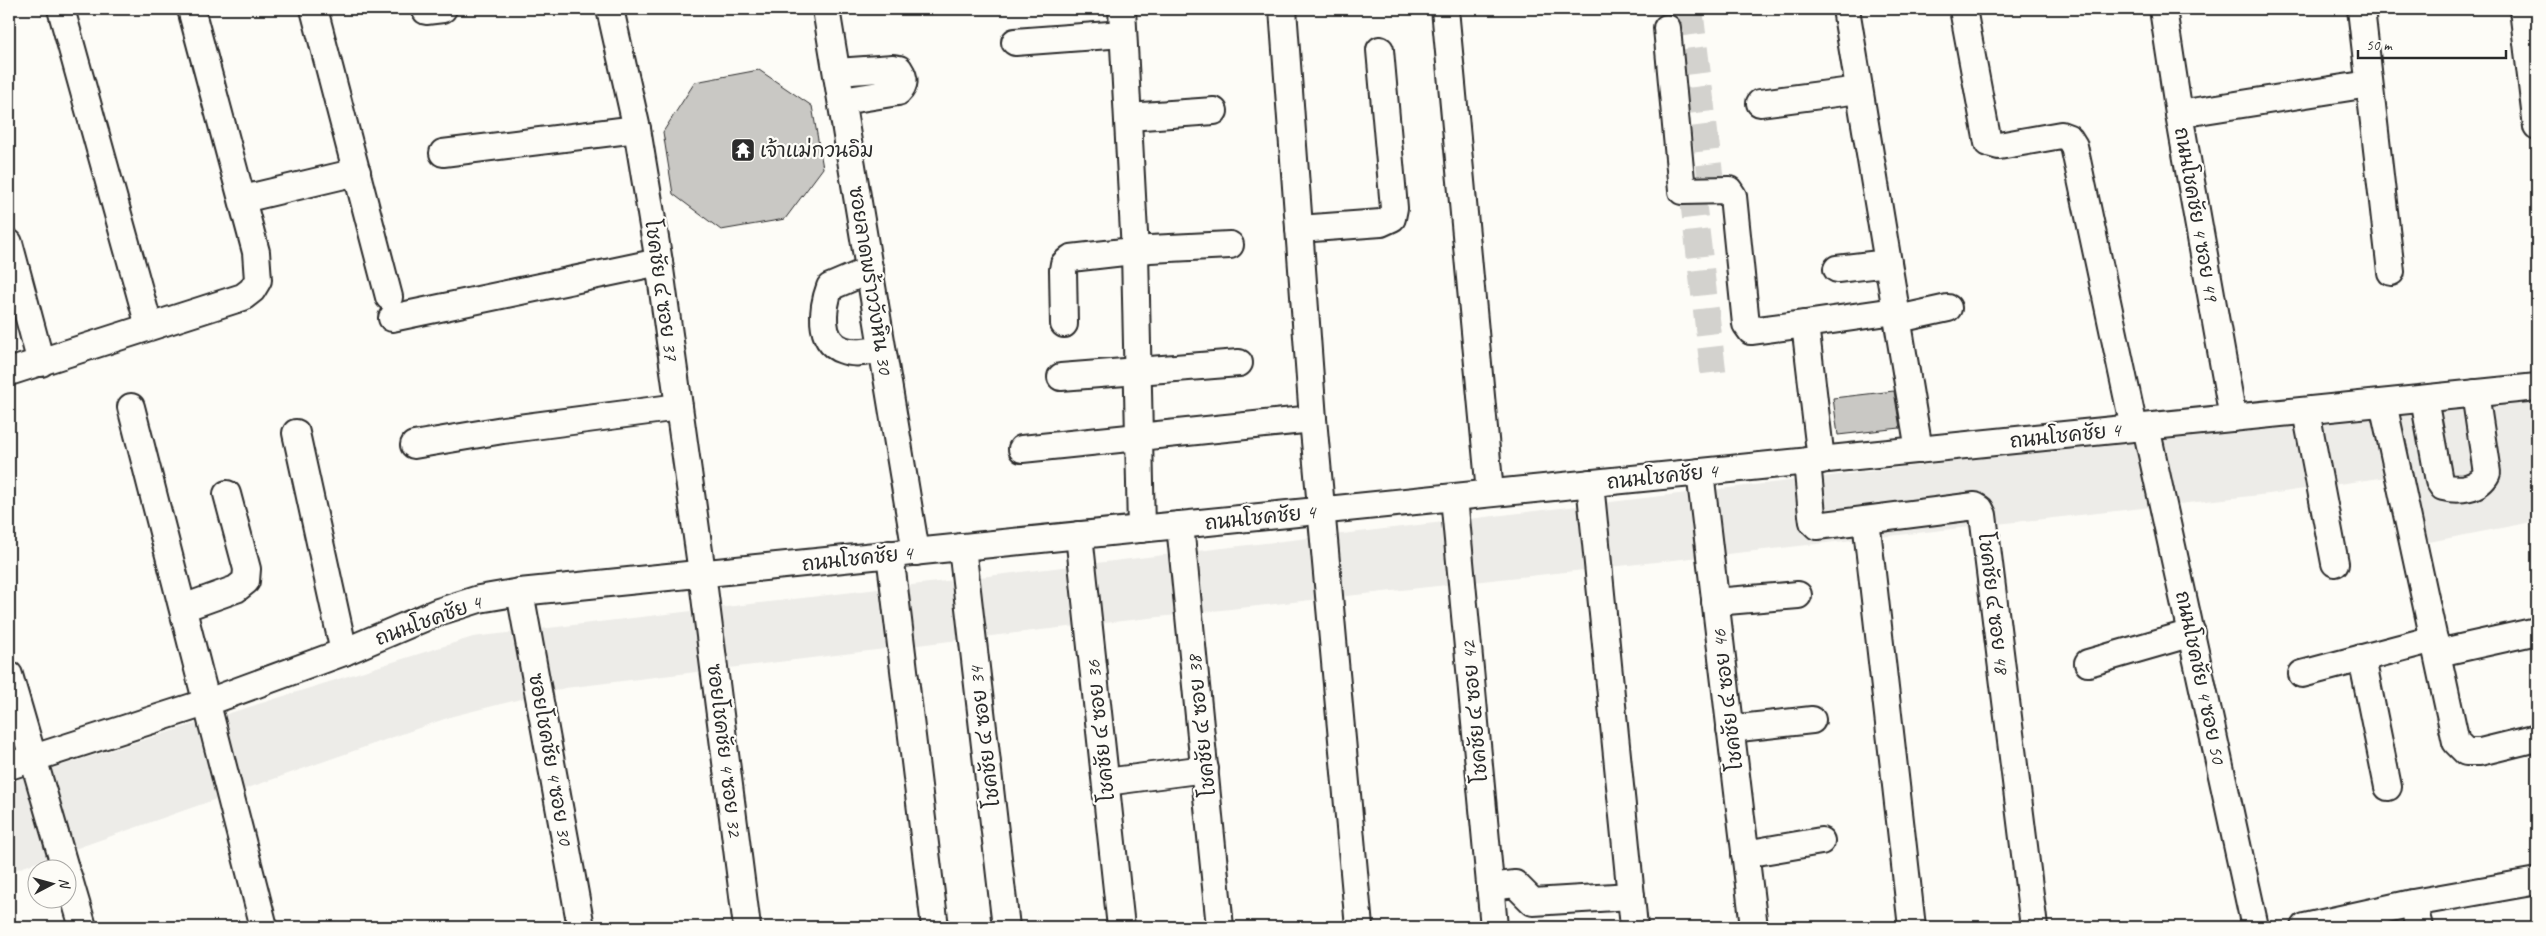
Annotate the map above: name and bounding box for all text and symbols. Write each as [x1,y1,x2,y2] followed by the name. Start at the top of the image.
[2358,28,2506,60] scale bar
[2366,36,2393,55] text: 50 m
[2169,125,2225,305] street label: ถนนโชคชัย 4 ซอย 49
[730,137,756,163] temple icon: เจ้าแม่กวนอิม
[760,137,874,163] place label: เจ้าแม่กวนอิม
[843,184,899,378] street label: ซอยลาดพร้าววังหิน 30
[639,218,685,363] street label: โชคชัย ๔ ซอย 37
[2008,416,2124,454] street label: ถนนโชคชัย 4
[1605,457,1721,495] street label: ถนนโชคชัย 4
[1203,498,1319,536] street label: ถนนโชคชัย 4
[1972,531,2016,677] street label: โชคชัย ๔ ซอย 48
[800,539,916,577] street label: ถนนโชคชัย 4
[371,588,486,651] street label: ถนนโชคชัย 4
[2170,588,2232,768] street label: ถนนโชคชัย 4 ซอย 50
[1705,627,1749,772] street label: โชคชัย ๔ ซอย 46
[1455,638,1493,784] street label: โชคชัย ๔ ซอย 42
[1180,652,1221,798] street label: โชคชัย ๔ ซอย 38
[1080,658,1120,803] street label: โชคชัย ๔ ซอย 36
[701,662,749,840] street label: ซอยโชคชัย 4 ซอย 32
[962,663,1006,809] street label: โชคชัย ๔ ซอย 34
[523,671,579,849] street label: ซอยโชคชัย 4 ซอย 30
[28,858,78,908] north arrow
[56,877,74,890] text: N

